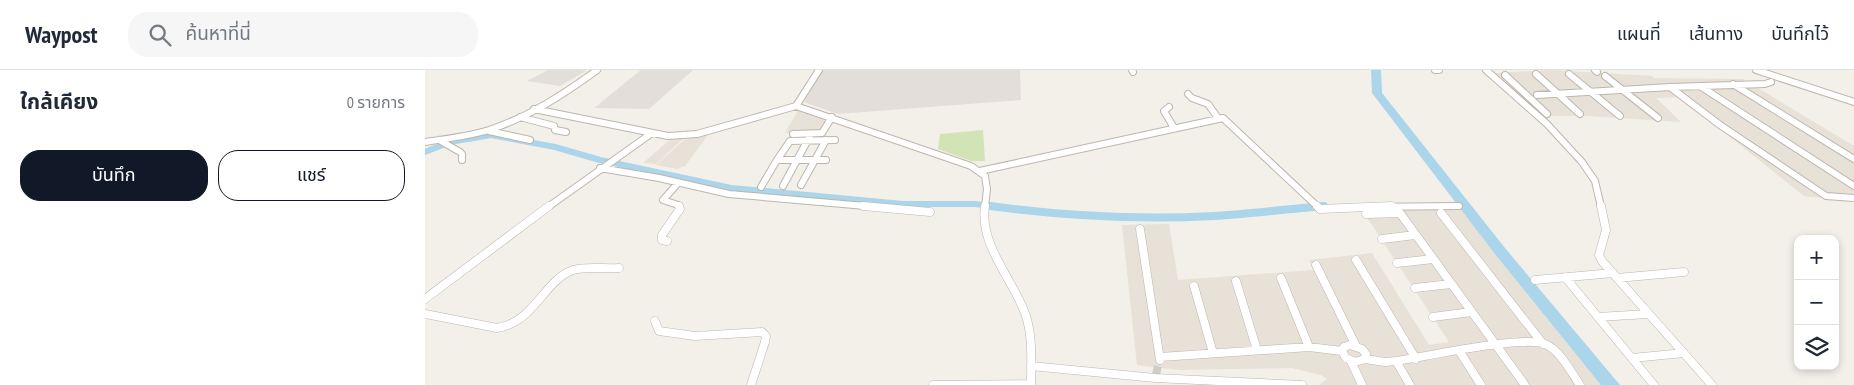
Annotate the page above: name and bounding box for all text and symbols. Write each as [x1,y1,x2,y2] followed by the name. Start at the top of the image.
[128,12,478,57] search box
[25,19,98,50] text: Waypost
[146,21,174,49] icon: search
[186,21,251,45] text: ค้นหาที่นี่
[1617,22,1661,45] text: แผนที่
[1689,22,1743,45] text: เส้นทาง
[1771,22,1829,45] text: บันทึกไว้
[20,88,98,115] text: ใกล้เคียง
[347,92,405,112] text: 0 รายการ
[20,150,208,201] button: บันทึก
[218,150,405,201] button: แชร์
[1794,235,1839,370] map controls
[1794,235,1839,280] button: +
[1794,280,1839,325] button: −
[1794,325,1839,370] button: layers

